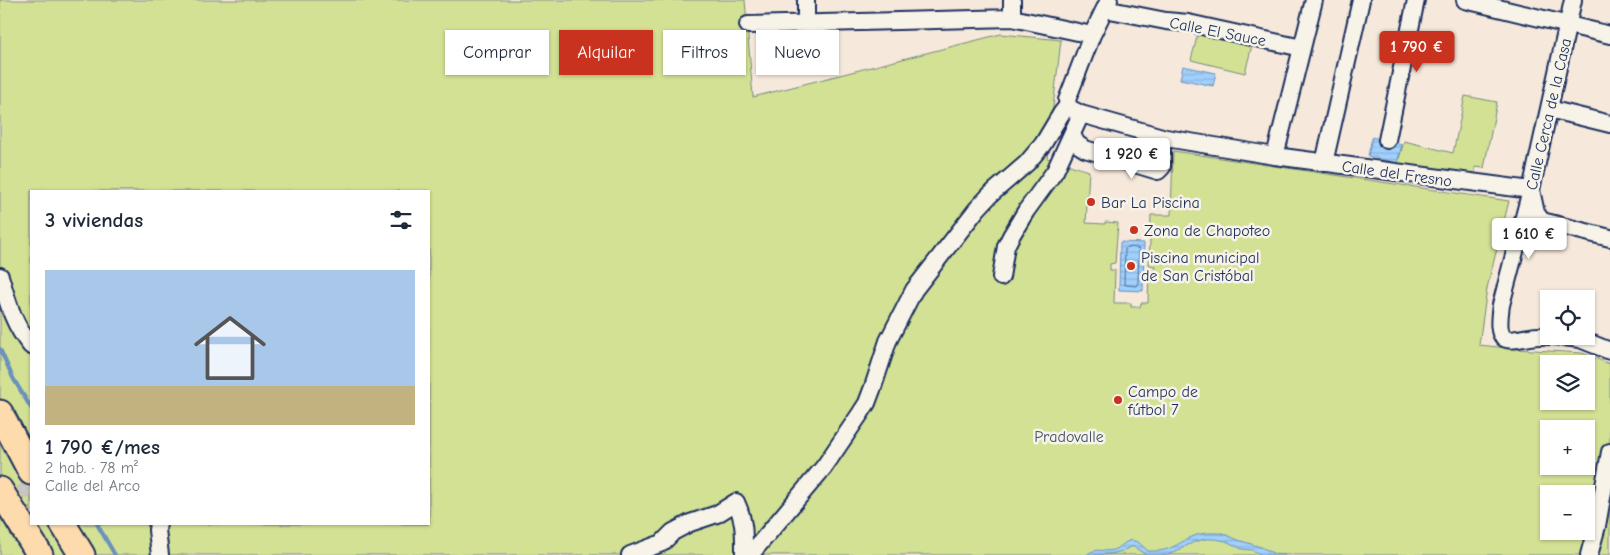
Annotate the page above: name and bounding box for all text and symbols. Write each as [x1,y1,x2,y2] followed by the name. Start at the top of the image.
[1168,14,1268,50] street label: Calle El Sauce
[445,30,549,75] chip: Comprar
[559,30,653,75] chip: Alquilar
[663,30,746,75] chip: Filtros
[756,30,839,75] chip: Nuevo
[1371,30,1463,73] pin: 1 790 €
[1523,37,1575,192] street label: Calle Cerca de la Casa
[1390,38,1444,56] text: 1 790 €
[1086,138,1178,180] pin: 1 920 €
[1105,145,1159,163] text: 1 920 €
[1341,157,1453,191] street label: Calle del Fresno
[1101,194,1200,212] place label: Bar La Piscina
[1085,196,1097,208] marker: Bar La Piscina
[387,206,415,234] icon: filters
[45,208,143,232] text: 3 viviendas
[1483,218,1575,260] pin: 1 610 €
[1144,222,1270,240] place label: Zona de Chapoteo
[1128,224,1140,236] marker: Zona de Chapoteo
[1503,225,1555,243] text: 1 610 €
[1141,249,1259,285] place label: Piscina municipal de San Cristóbal
[1125,260,1137,272] marker: Piscina municipal de San Cristóbal
[1540,290,1595,540] map controls
[1540,290,1595,345] button: locate
[185,303,275,393] icon: home
[1540,355,1595,410] button: layers
[1127,383,1198,419] place label: Campo de fútbol 7
[1112,394,1124,406] marker: Campo de fútbol 7
[1540,420,1595,475] button: +
[1034,428,1104,446] park label: Pradovalle
[45,435,160,459] text: 1 790 €/mes
[45,459,138,477] text: 2 hab. · 78 m²
[45,477,140,495] text: Calle del Arco
[1540,485,1595,540] button: −

